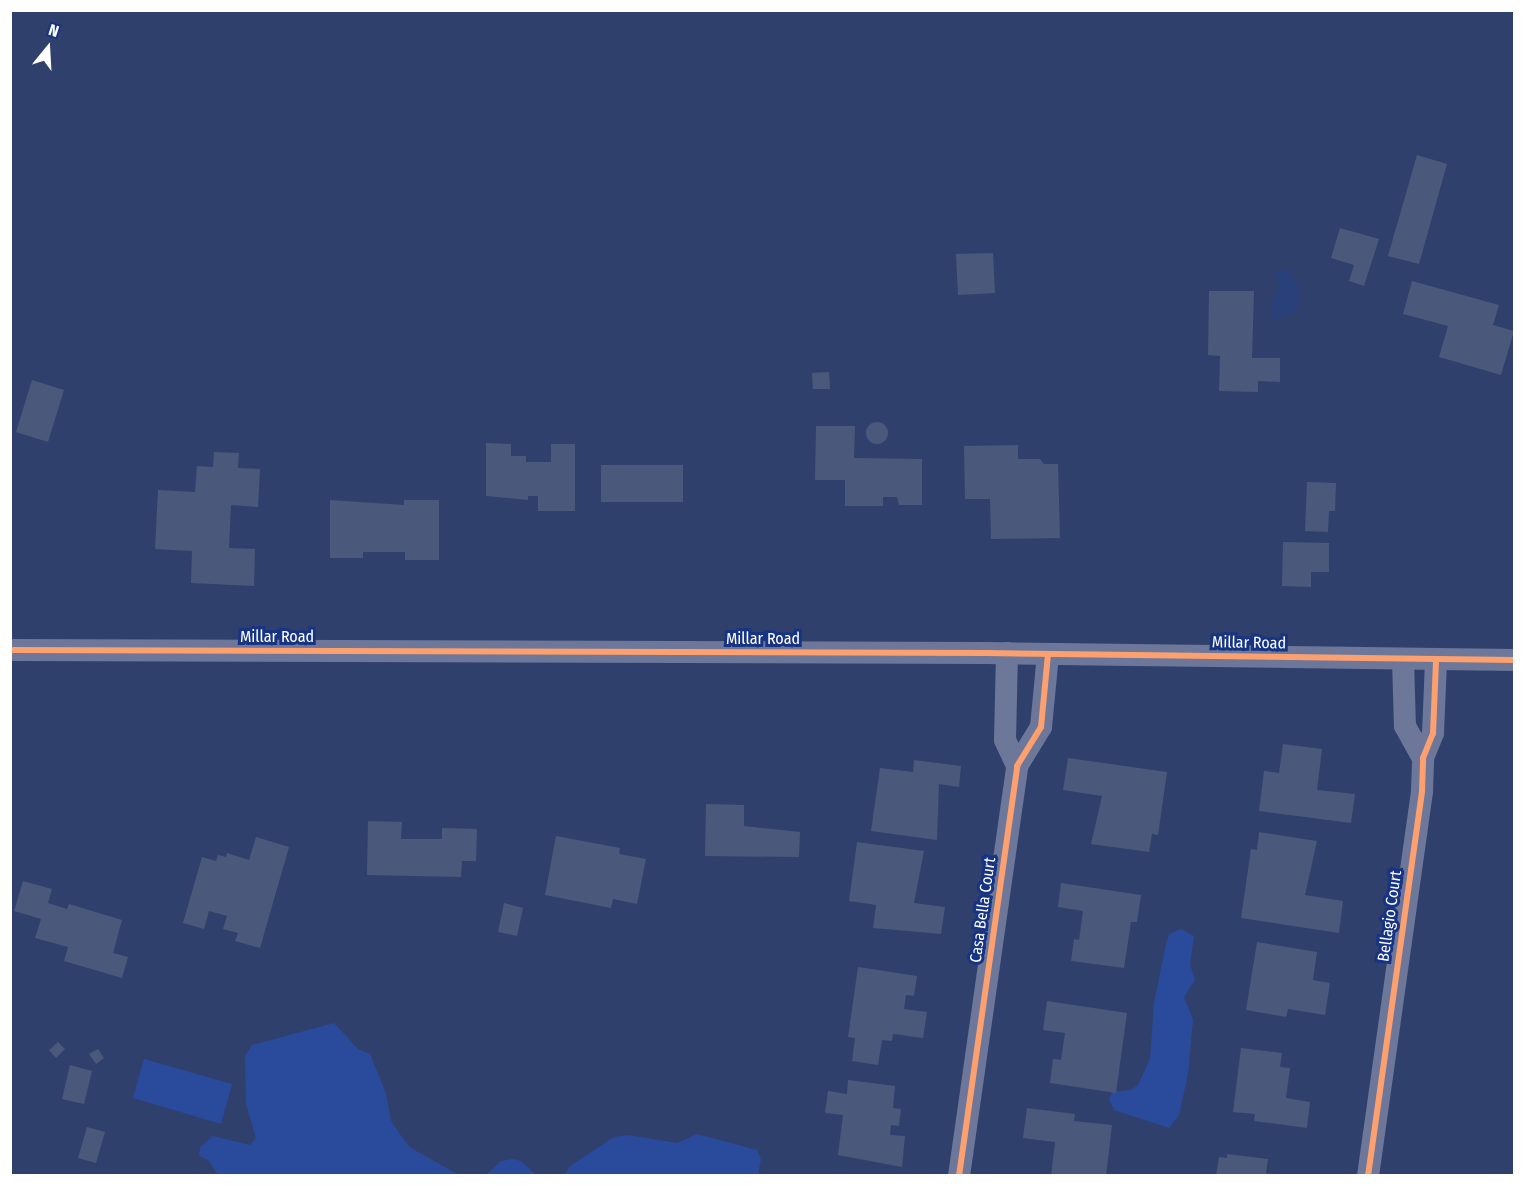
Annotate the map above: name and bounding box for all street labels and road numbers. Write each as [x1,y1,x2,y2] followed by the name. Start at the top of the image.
[240,627,314,647] street label: Millar Road
[726,629,800,649] street label: Millar Road
[1212,633,1286,653] street label: Millar Road
[966,856,1000,964] street label: Casa Bella Court
[1374,869,1406,963] street label: Bellagio Court

